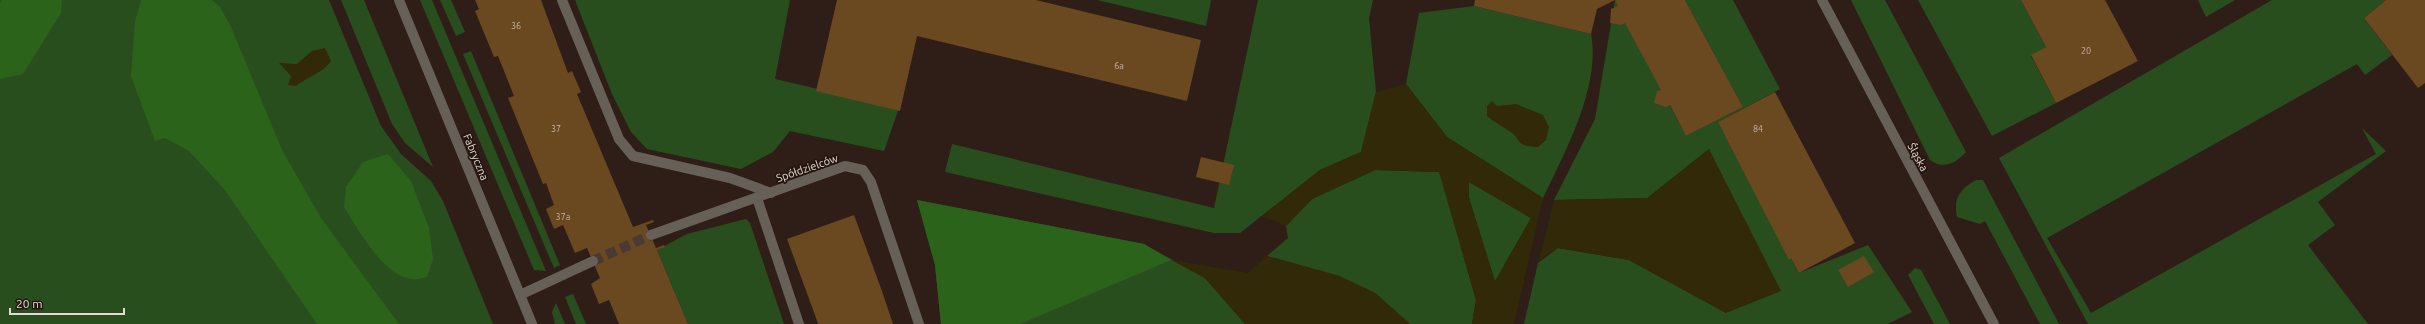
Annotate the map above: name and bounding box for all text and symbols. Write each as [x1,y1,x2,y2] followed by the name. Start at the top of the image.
[511,21,521,31] house number: 36
[2081,46,2091,56] house number: 20
[1114,61,1124,71] house number: 6a
[551,124,561,134] house number: 37
[1753,124,1763,134] house number: 84
[461,132,491,182] street label: Fabryczna
[1906,140,1931,173] street label: Śląska
[774,152,840,184] street label: Spółdzielców
[556,212,570,222] house number: 37a
[10,290,124,316] scale bar
[16,297,43,310] text: 20 m

